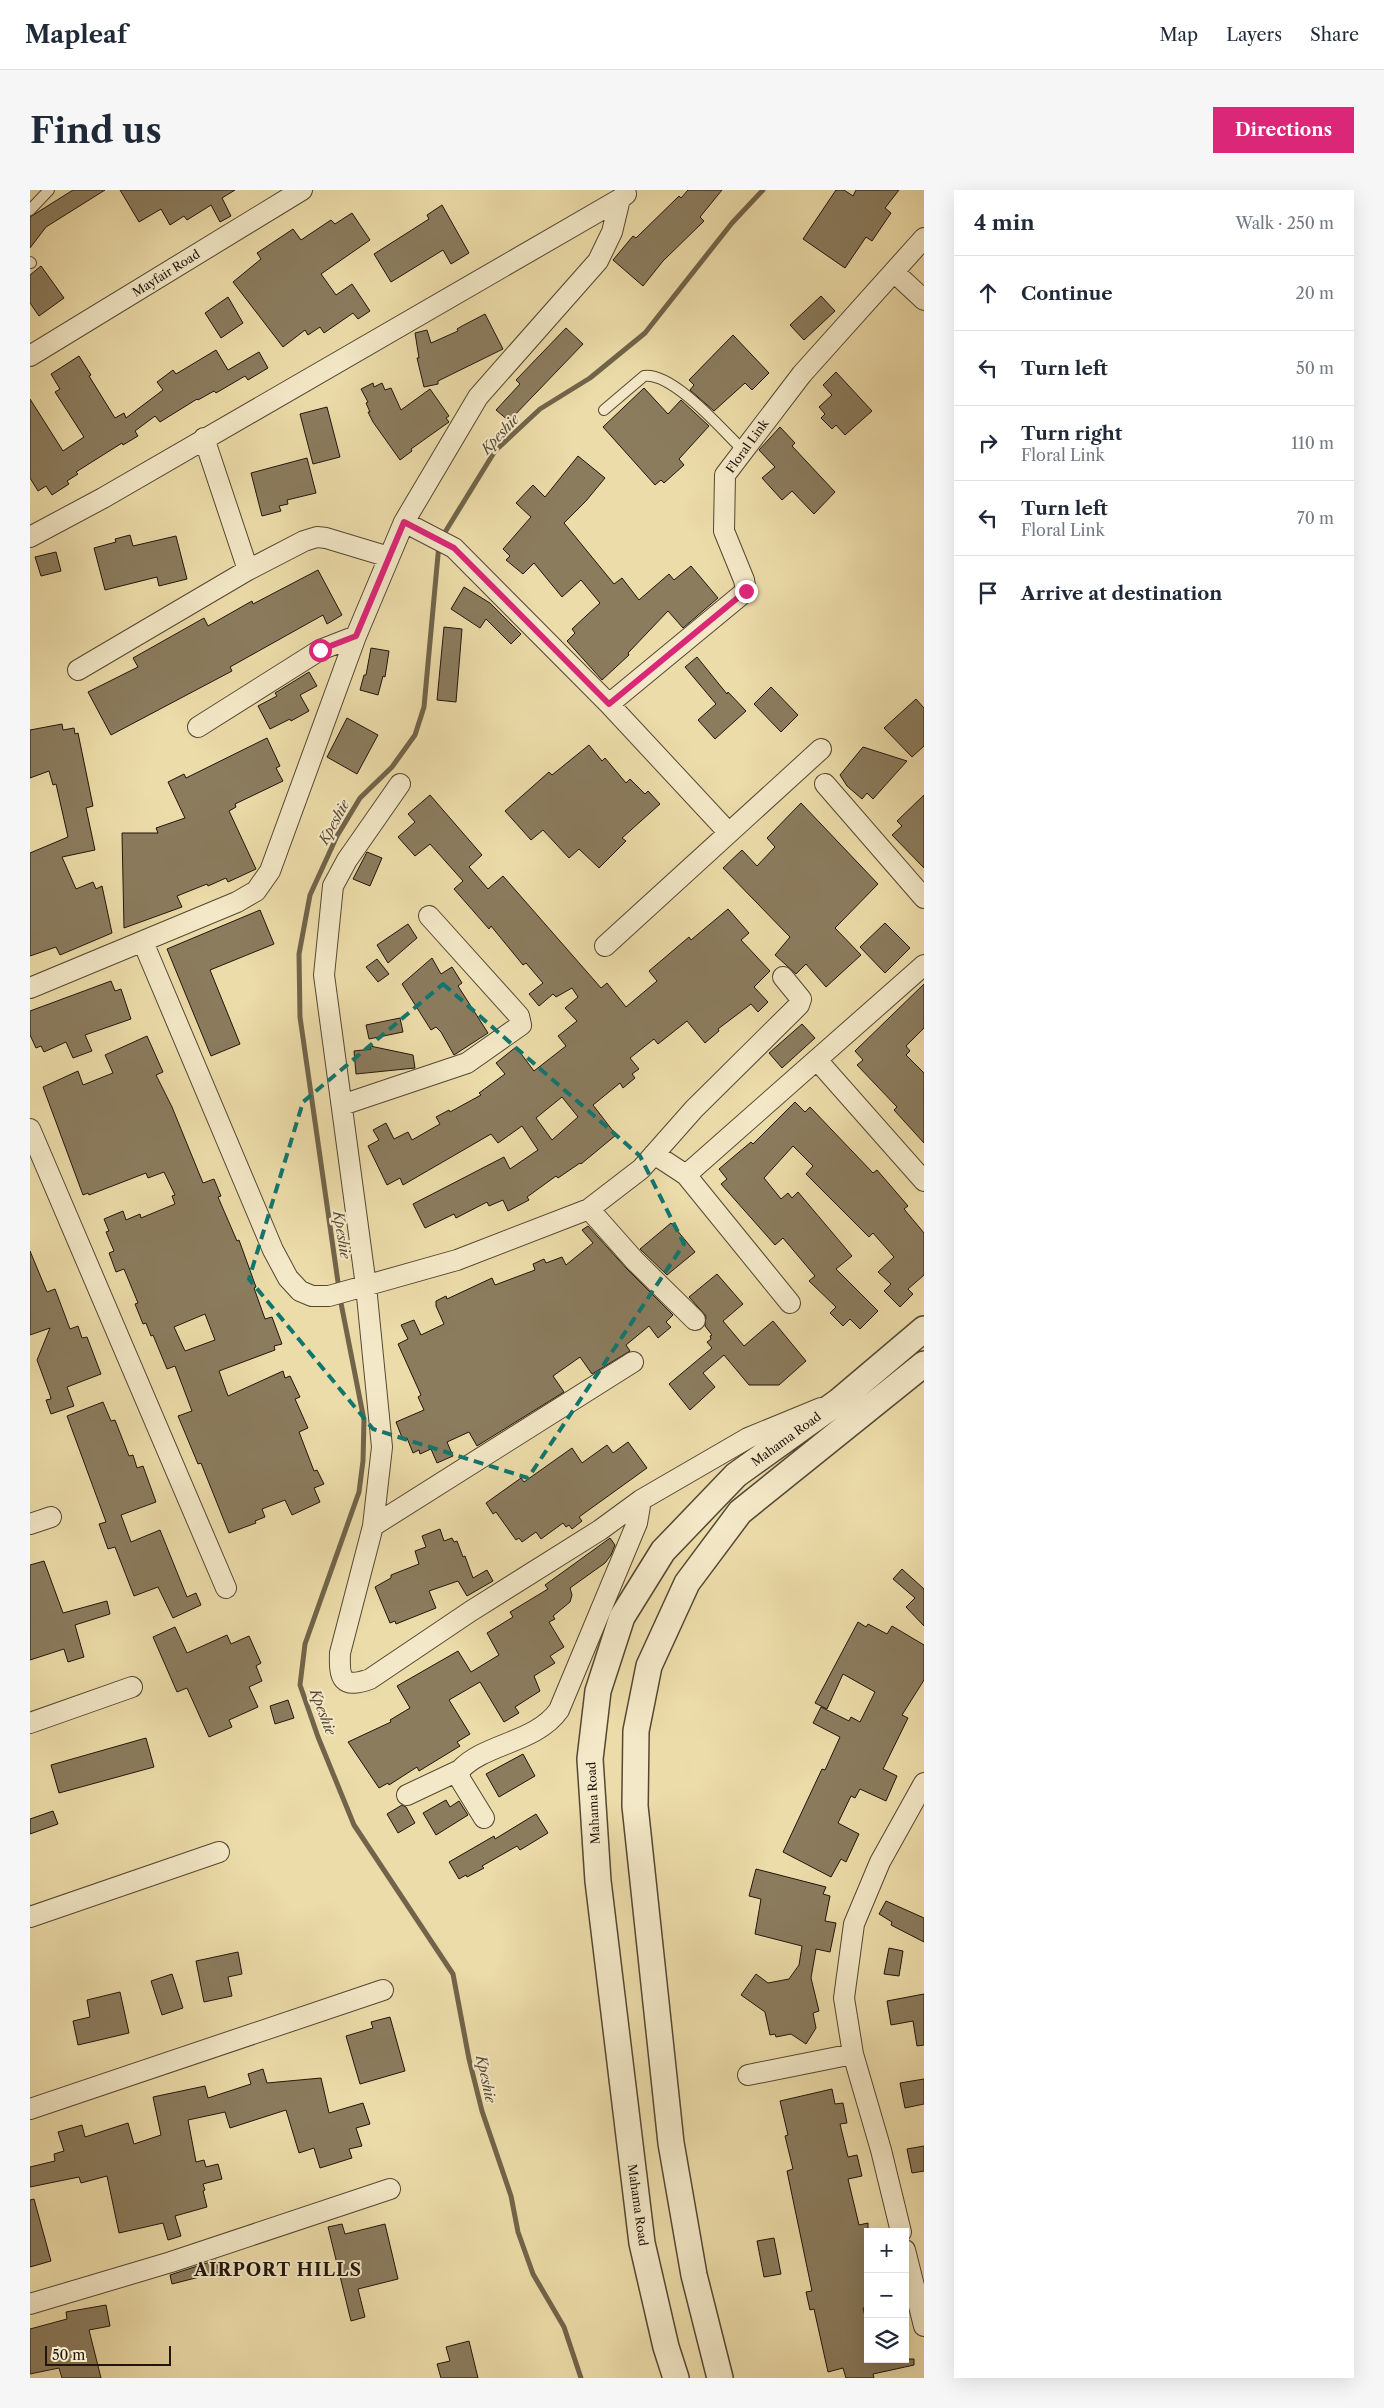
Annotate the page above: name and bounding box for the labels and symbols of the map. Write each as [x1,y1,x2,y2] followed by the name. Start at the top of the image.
[130,246,203,300] street label: Mayfair Road
[476,409,524,458] water label: Kpeshie
[722,415,772,476] street label: Floral Link
[735,580,758,603] route end
[309,639,332,662] route start
[314,796,354,848] water label: Kpeshie
[329,1209,355,1261] water label: Kpeshie
[748,1408,824,1469] street label: Mahama Road
[306,1685,340,1739] water label: Kpeshie
[583,1761,603,1845] street label: Mahama Road
[472,2053,500,2106] water label: Kpeshie
[625,2163,651,2248] street label: Mahama Road
[193,2259,362,2281] district label: AIRPORT HILLS
[45,2343,171,2366] scale bar

